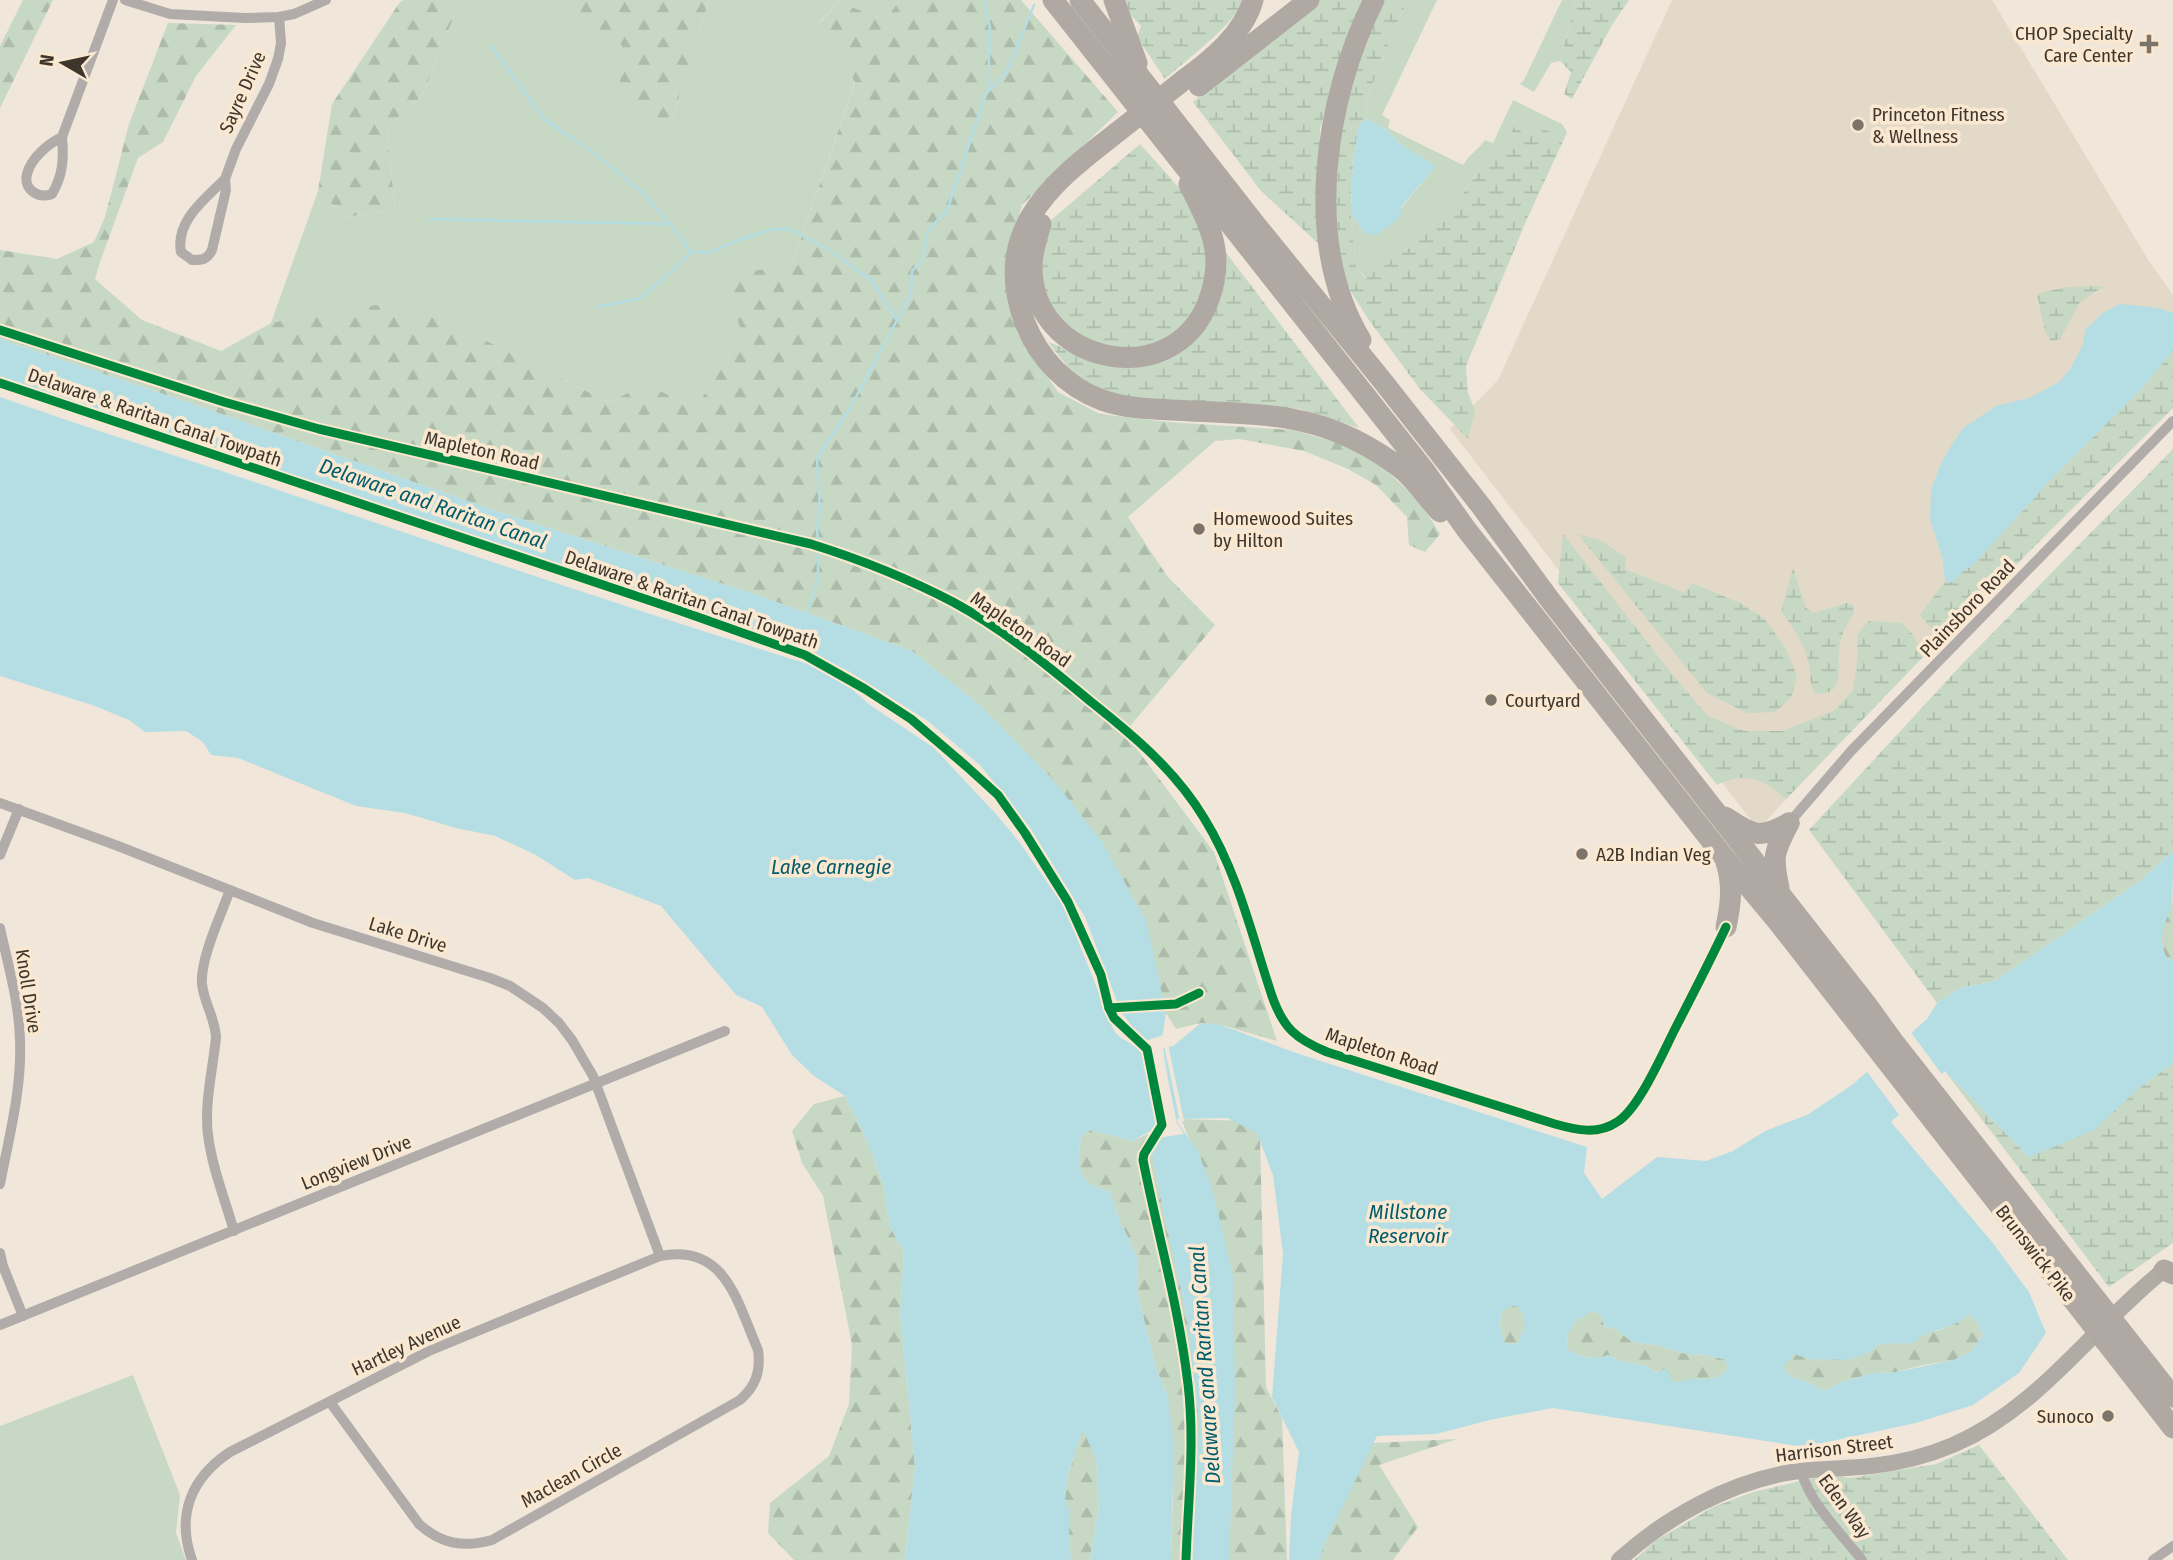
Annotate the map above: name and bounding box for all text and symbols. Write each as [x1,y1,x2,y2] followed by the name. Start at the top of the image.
[2015,22,2134,67] place label: CHOP Specialty Care Center
[28,28,98,98] north arrow
[2139,34,2159,54] marker: CHOP Specialty Care Center
[214,48,271,137] street label: Sayre Drive
[34,53,59,68] text: N
[1872,103,2005,148] place label: Princeton Fitness & Wellness
[1850,117,1866,133] marker: Princeton Fitness & Wellness
[25,363,285,472] street label: Delaware & Raritan Canal Towpath
[422,426,541,475] street label: Mapleton Road
[316,453,550,555] water label: Delaware and Raritan Canal
[1213,507,1353,552] place label: Homewood Suites by Hilton
[1191,521,1207,537] marker: Homewood Suites by Hilton
[562,545,822,654] street label: Delaware & Raritan Canal Towpath
[1915,555,2020,662] street label: Plainsboro Road
[966,586,1075,672] street label: Mapleton Road
[1505,689,1581,712] place label: Courtyard
[1483,692,1499,708] marker: Courtyard
[1596,843,1711,866] place label: A2B Indian Veg
[1574,846,1590,862] marker: A2B Indian Veg
[771,854,891,880] water label: Lake Carnegie
[366,912,450,957] street label: Lake Drive
[11,947,46,1035] street label: Knoll Drive
[1323,1022,1441,1080] street label: Mapleton Road
[298,1130,415,1195] street label: Longview Drive
[1368,1199,1449,1249] water label: Millstone Reservoir
[1991,1200,2081,1306] street label: Brunswick Pike
[1184,1245,1226,1485] water label: Delaware and Raritan Canal
[348,1310,464,1381] street label: Hartley Avenue
[2037,1405,2094,1428] place label: Sunoco
[2100,1408,2116,1424] marker: Sunoco
[1774,1430,1895,1467] street label: Harrison Street
[517,1438,626,1513] street label: Maclean Circle
[1814,1470,1876,1543] street label: Eden Way

